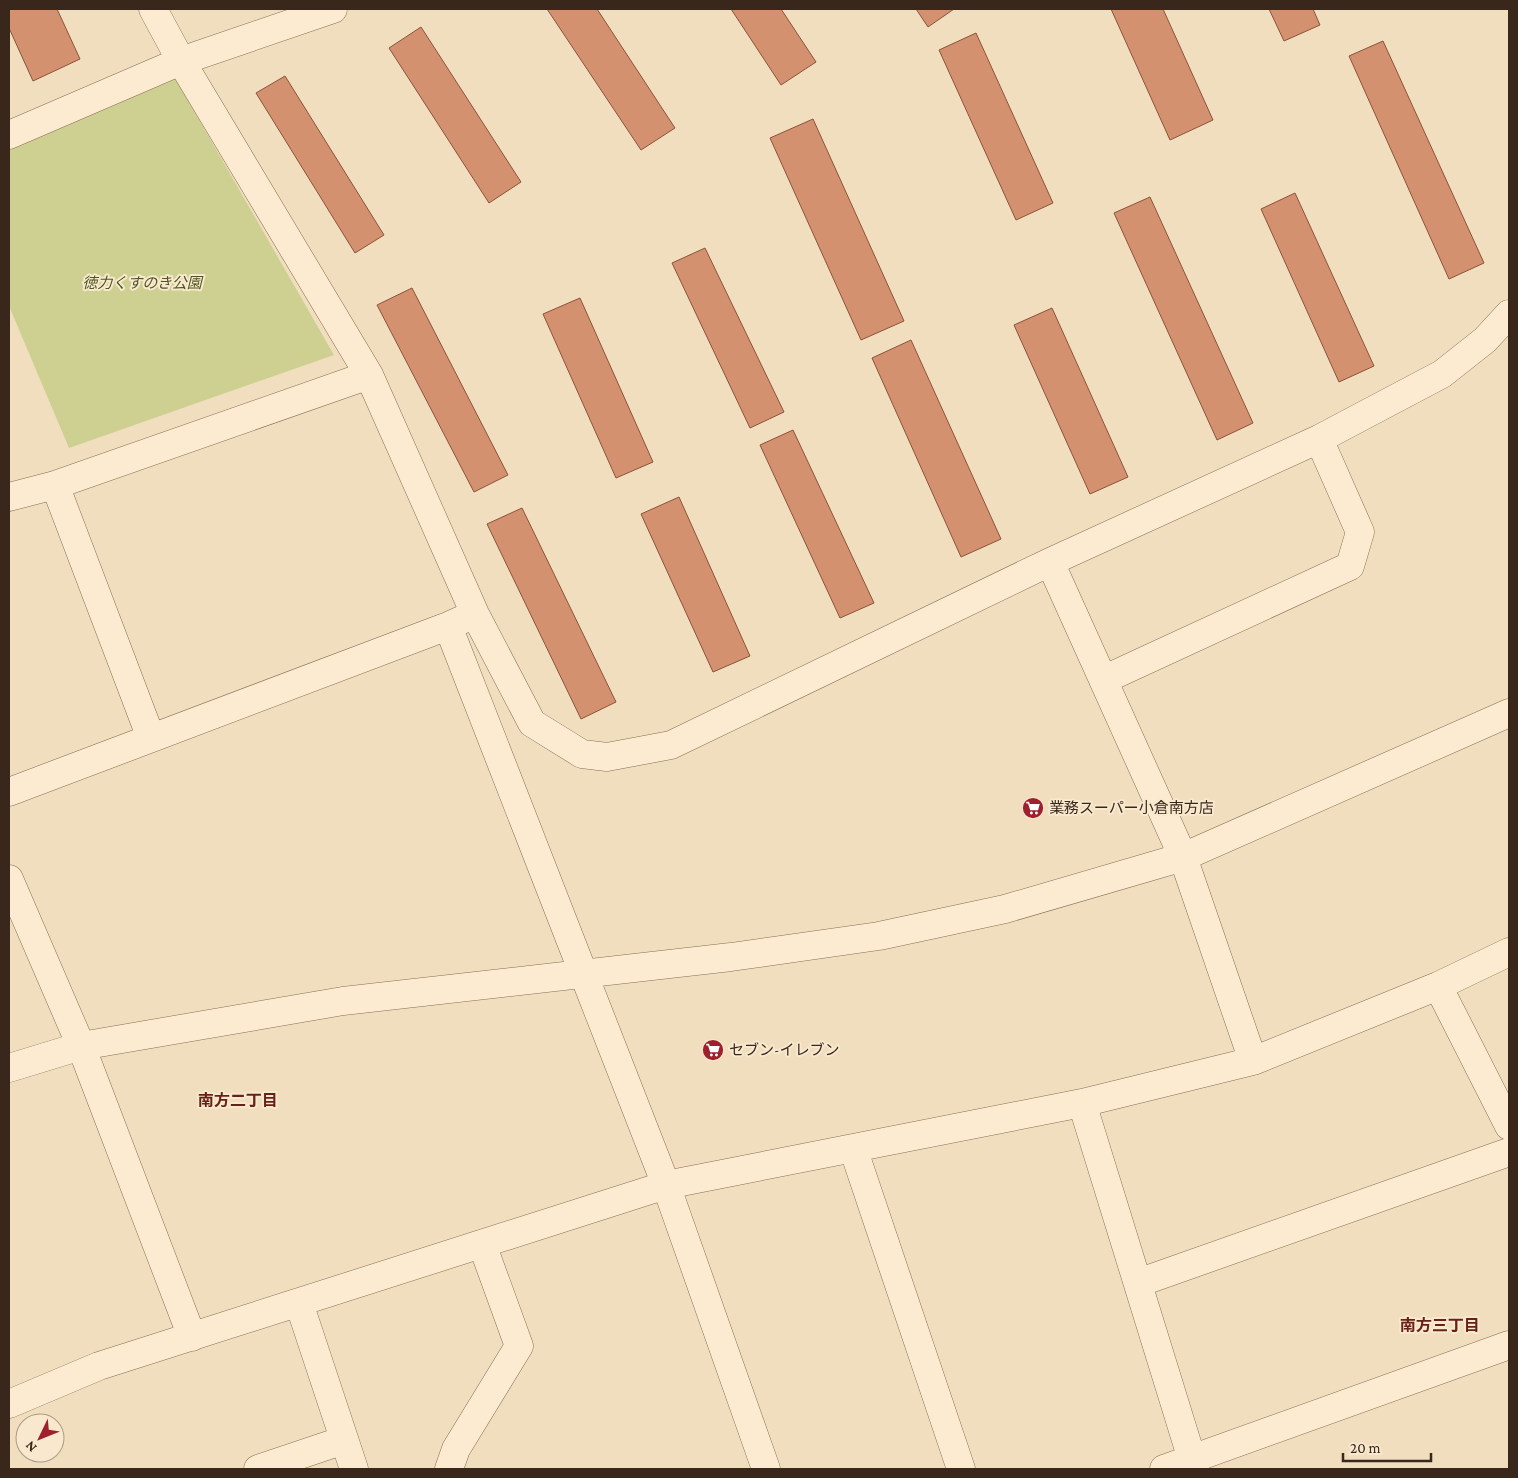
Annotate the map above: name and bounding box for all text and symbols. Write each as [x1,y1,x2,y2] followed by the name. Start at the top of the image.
[82,275,204,291] park label: 徳力くすのき公園
[1021,796,1045,820] supermarket icon: 業務スーパー小倉南方店
[1049,800,1214,816] place label: 業務スーパー小倉南方店
[701,1038,725,1062] supermarket icon: セブン-イレブン
[729,1042,839,1058] place label: セブン-イレブン
[198,1092,278,1109] district label: 南方二丁目
[1400,1317,1480,1334] district label: 南方三丁目
[15,1413,65,1463] north arrow
[1343,1430,1430,1462] scale bar
[21,1438,40,1456] text: N
[1350,1440,1381,1456] text: 20 m

